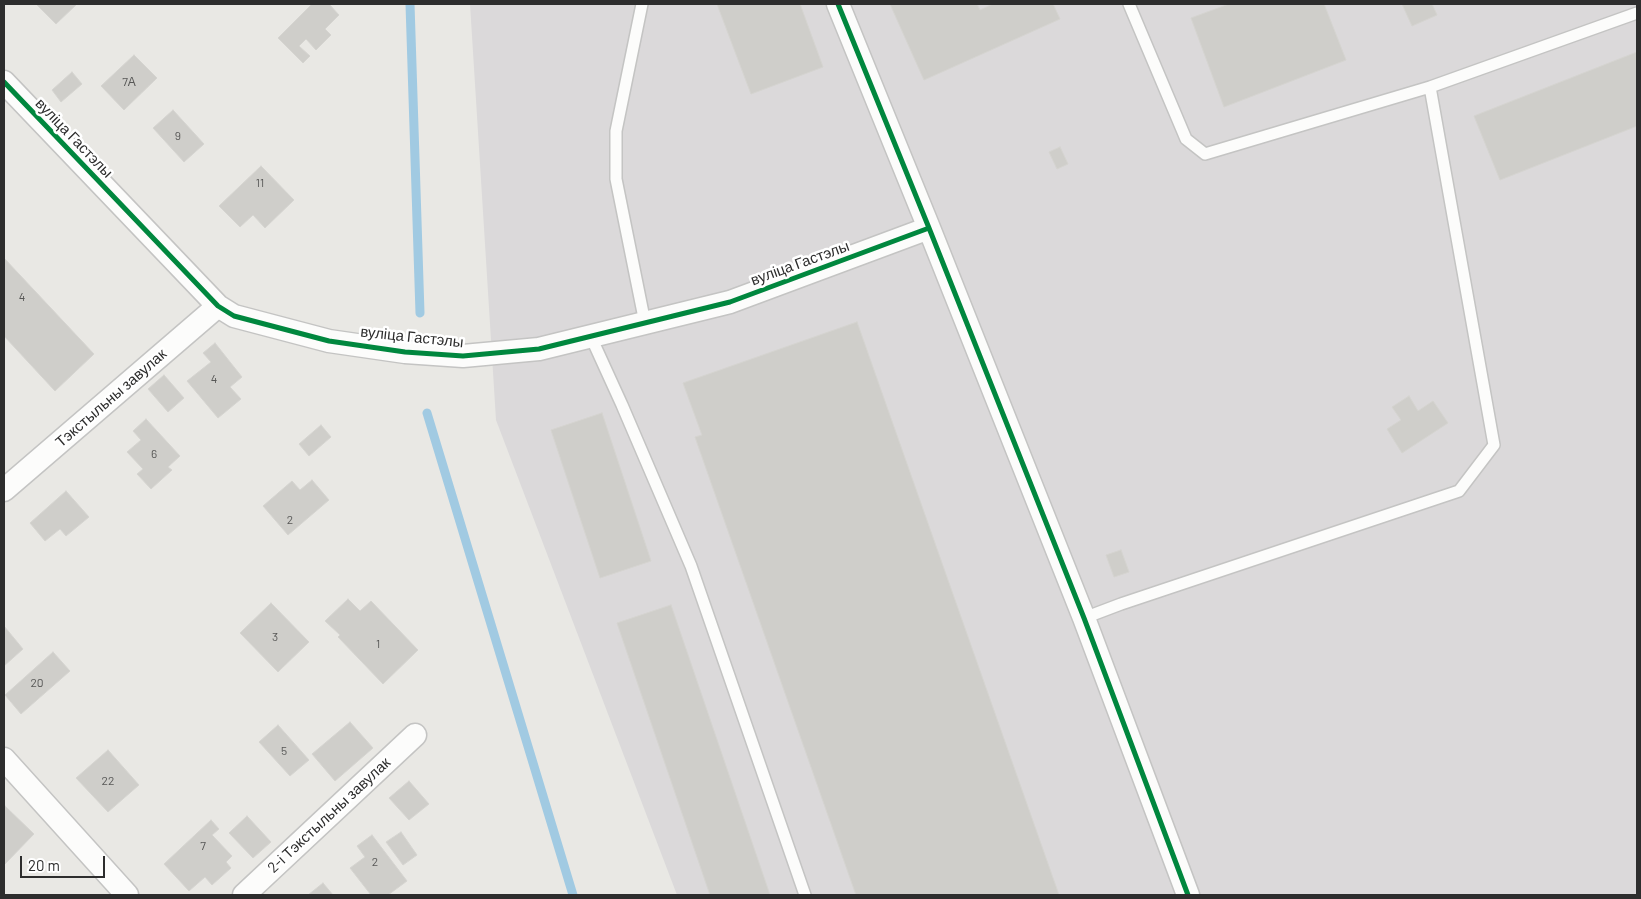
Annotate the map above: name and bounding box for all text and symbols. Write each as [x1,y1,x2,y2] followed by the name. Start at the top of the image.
[122,75,136,89] house number: 7А
[32,94,116,182] street label: вуліца Гастэлы
[175,129,181,143] house number: 9
[256,176,264,190] house number: 11
[748,237,852,289] street label: вуліца Гастэлы
[19,290,25,304] house number: 4
[360,323,464,351] street label: вуліца Гастэлы
[52,345,170,451] street label: Тэкстыльны завулак
[211,372,217,386] house number: 4
[151,447,157,461] house number: 6
[287,513,293,527] house number: 2
[272,630,278,644] house number: 3
[376,637,380,651] house number: 1
[30,676,44,690] house number: 20
[281,744,287,758] house number: 5
[264,753,394,877] street label: 2-і Тэкстыльны завулак
[102,774,114,788] house number: 22
[200,839,206,853] house number: 7
[22,846,108,878] scale bar
[372,855,378,869] house number: 2
[28,856,60,874] text: 20 m

